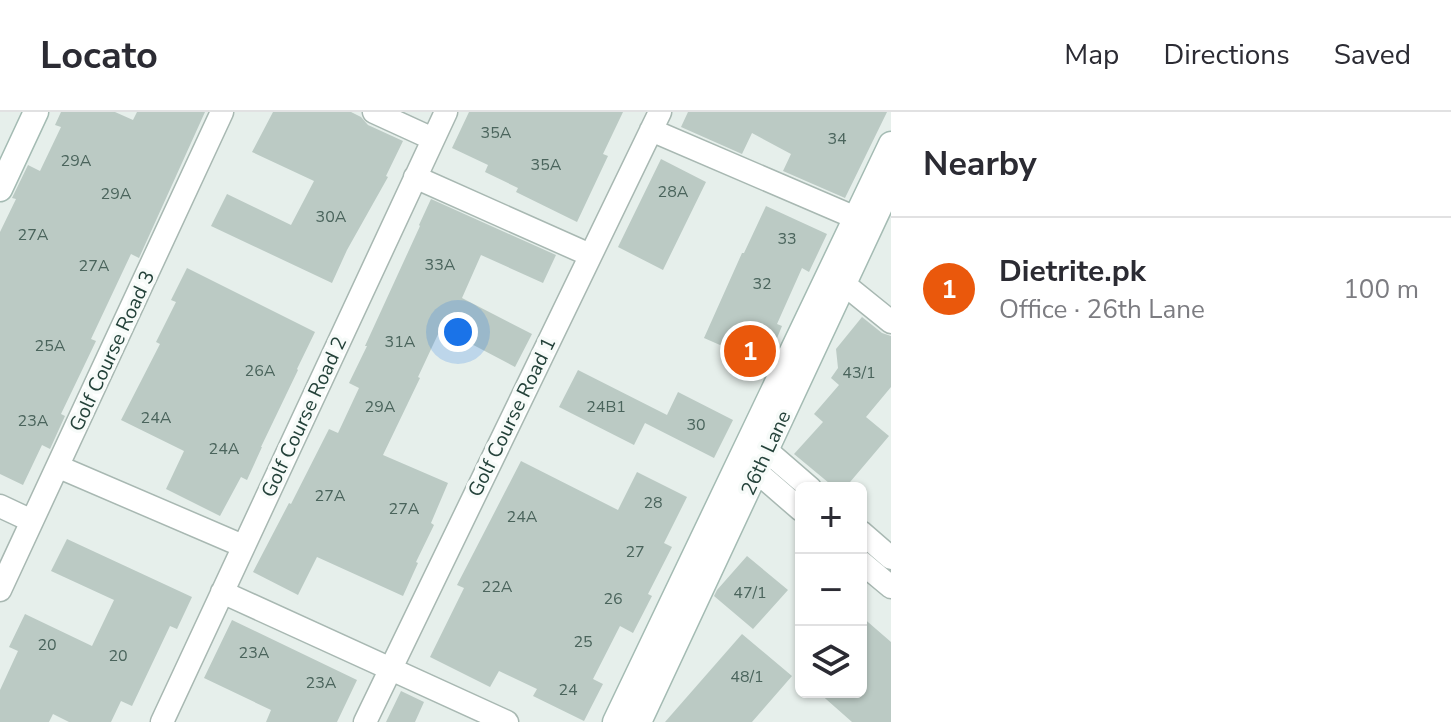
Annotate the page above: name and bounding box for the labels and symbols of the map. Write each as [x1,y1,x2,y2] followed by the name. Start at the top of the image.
[481,122,512,144] house number: 35A
[827,128,847,150] house number: 34
[61,150,92,172] house number: 29A
[531,154,562,176] house number: 35A
[658,181,689,203] house number: 28A
[101,183,132,205] house number: 29A
[316,206,347,228] house number: 30A
[18,224,49,246] house number: 27A
[777,228,797,250] house number: 33
[425,254,456,276] house number: 33A
[79,255,110,277] house number: 27A
[63,266,161,436] street label: Golf Course Road 3
[752,273,772,295] house number: 32
[438,312,478,352] your location
[724,321,776,381] pin: 1
[385,331,416,353] house number: 31A
[255,332,353,502] street label: Golf Course Road 2
[462,333,562,501] street label: Golf Course Road 1
[35,335,66,357] house number: 25A
[245,360,276,382] house number: 26A
[842,362,876,384] house number: 43/1
[365,396,396,418] house number: 29A
[586,396,626,418] house number: 24B1
[735,406,797,500] street label: 26th Lane
[141,407,172,429] house number: 24A
[18,410,49,432] house number: 23A
[686,414,706,436] house number: 30
[209,438,240,460] house number: 24A
[315,485,346,507] house number: 27A
[643,492,663,514] house number: 28
[389,498,420,520] house number: 27A
[507,506,538,528] house number: 24A
[625,541,645,563] house number: 27
[482,576,513,598] house number: 22A
[733,582,767,604] house number: 47/1
[603,588,623,610] house number: 26
[573,631,593,653] house number: 25
[37,634,57,656] house number: 20
[239,642,270,664] house number: 23A
[108,645,128,667] house number: 20
[730,666,764,688] house number: 48/1
[306,672,337,694] house number: 23A
[558,679,578,701] house number: 24

